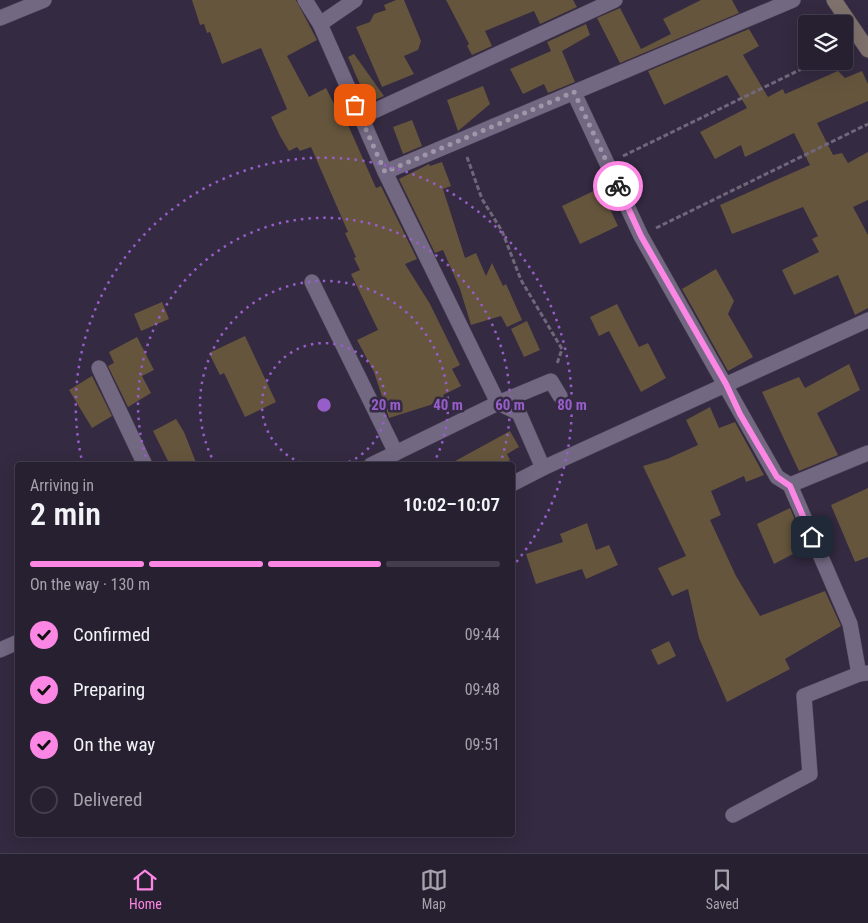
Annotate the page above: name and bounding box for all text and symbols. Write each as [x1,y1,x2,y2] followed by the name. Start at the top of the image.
[798,15,853,70] map controls
[798,15,853,70] button: layers
[334,84,376,126] pin
[341,91,369,119] icon: bag
[593,161,643,211] courier
[604,172,632,200] icon: bike
[315,396,333,414] centre of rings
[371,396,401,414] text: 20 m
[433,396,463,414] text: 40 m
[495,396,525,414] text: 60 m
[557,396,587,414] text: 80 m
[30,476,94,495] text: Arriving in
[403,493,500,516] text: 10:02–10:07
[30,495,101,533] text: 2 min
[791,516,833,558] pin
[798,523,826,551] icon: home
[30,575,150,594] text: On the way · 130 m
[30,621,58,649] icon: check
[73,623,150,646] text: Confirmed
[465,625,500,644] text: 09:44
[30,676,58,704] icon: check
[73,678,145,701] text: Preparing
[465,680,500,699] text: 09:48
[30,731,58,759] icon: check
[73,733,155,756] text: On the way
[465,735,500,754] text: 09:51
[73,788,142,811] text: Delivered
[129,866,162,912] tab: Home
[420,866,448,912] tab: Map
[706,866,739,912] tab: Saved

